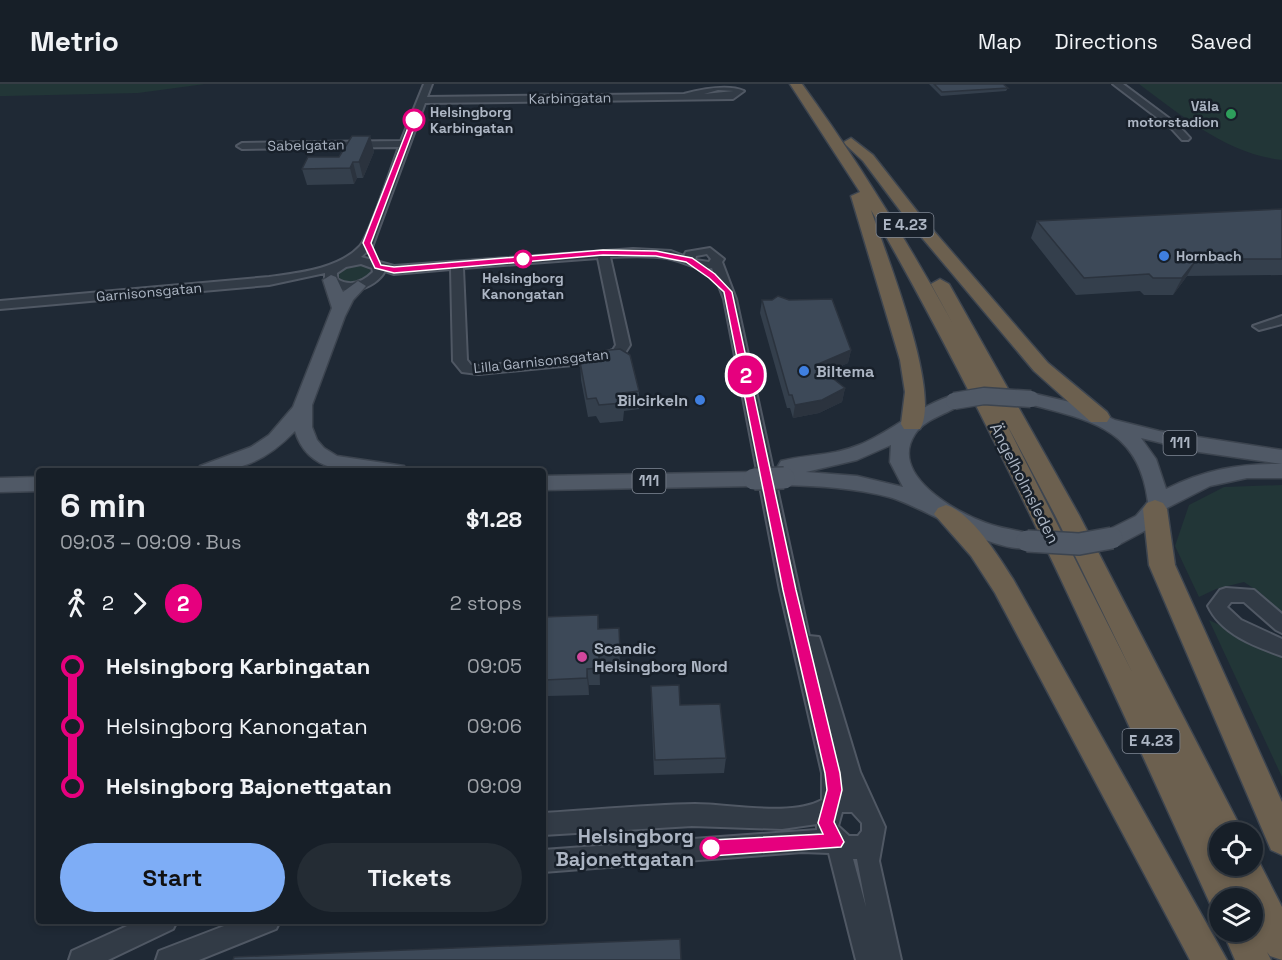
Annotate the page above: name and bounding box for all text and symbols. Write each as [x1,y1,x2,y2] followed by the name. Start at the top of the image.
[30,23,119,59] text: Metrio
[978,28,1022,55] text: Map
[1055,28,1158,55] text: Directions
[1191,28,1252,55] text: Saved
[529,88,611,108] street label: Karbingatan
[1127,97,1219,131] place label: Väla motorstadion
[430,103,513,137] place label: Helsingborg Karbingatan
[1224,107,1238,121] marker: Väla motorstadion
[403,109,425,131] marker: Helsingborg Karbingatan
[267,135,345,155] street label: Sabelgatan
[876,213,934,237] road number: E 4.23
[1176,247,1242,265] place label: Hornbach
[1157,249,1171,263] marker: Hornbach
[514,250,532,268] marker: Helsingborg Kanongatan
[482,269,564,303] place label: Helsingborg Kanongatan
[95,278,203,306] street label: Garnisonsgatan
[473,345,609,377] street label: Lilla Garnisonsgatan
[726,356,765,394] line badge: 2
[816,361,874,382] place label: Biltema
[740,362,752,389] text: 2
[797,364,811,378] marker: Biltema
[617,390,688,411] place label: Bilcirkeln
[693,393,707,407] marker: Bilcirkeln
[985,420,1064,547] street label: Ängelholmsleden
[1164,431,1196,455] road number: 111
[632,469,666,493] road number: 111
[60,485,146,527] text: 6 min
[466,505,522,533] text: $1.28
[60,529,242,555] text: 09:03 – 09:09 · Bus
[60,587,93,620] icon: walk
[123,587,156,620] icon: forward
[102,590,114,616] text: 2
[177,590,190,617] text: 2
[450,590,522,616] text: 2 stops
[594,638,728,677] place label: Scandic Helsingborg Nord
[575,650,589,664] marker: Scandic Helsingborg Nord
[106,652,370,680] text: Helsingborg Karbingatan
[467,653,522,679] text: 09:05
[106,712,368,740] text: Helsingborg Kanongatan
[467,713,522,739] text: 09:06
[1122,729,1180,753] road number: E 4.23
[106,772,392,800] text: Helsingborg Bajonettgatan
[467,773,522,799] text: 09:09
[1209,822,1263,942] map controls
[1209,822,1263,876] button: locate
[555,823,694,872] place label: Helsingborg Bajonettgatan
[700,837,722,859] marker: Helsingborg Bajonettgatan
[60,843,285,912] button: Start
[297,843,522,912] button: Tickets
[1209,888,1263,942] button: layers

